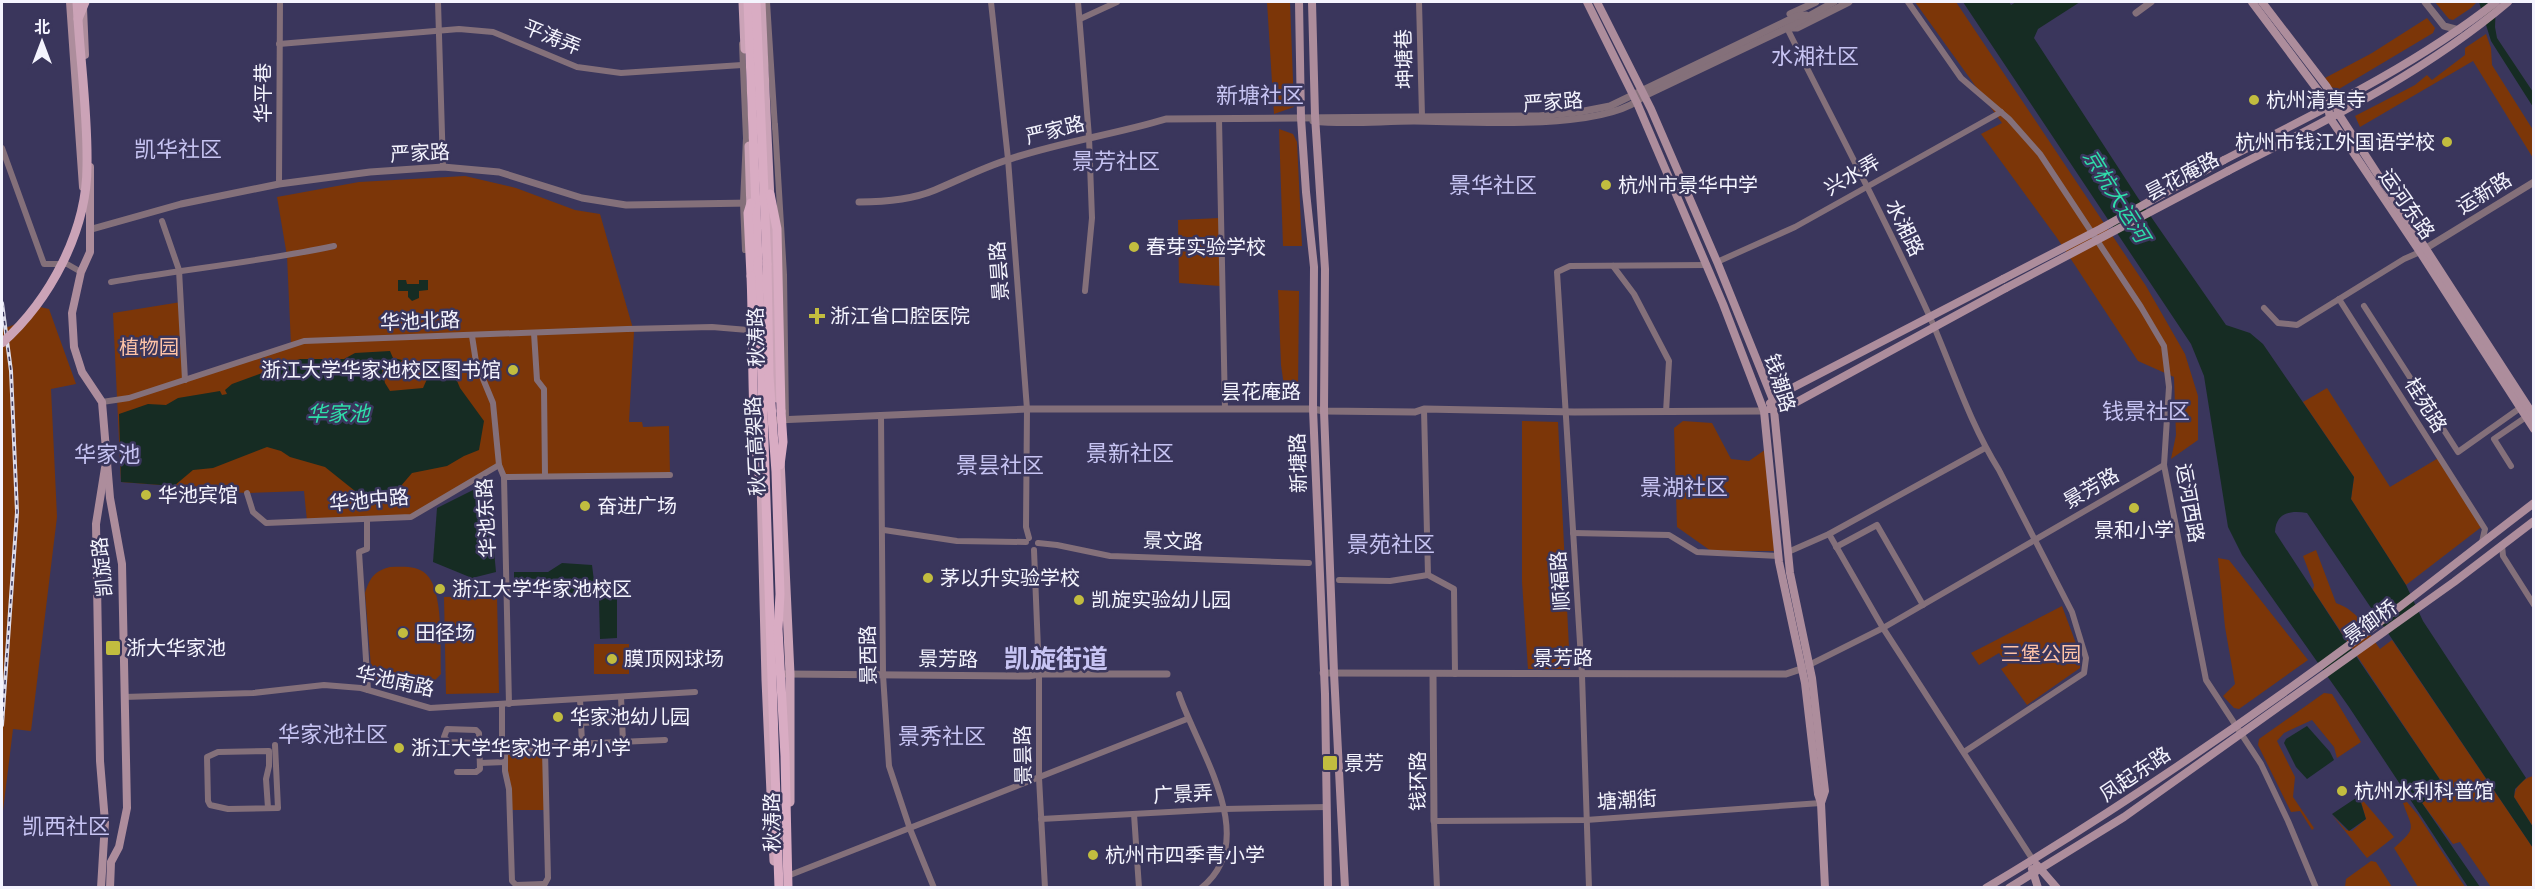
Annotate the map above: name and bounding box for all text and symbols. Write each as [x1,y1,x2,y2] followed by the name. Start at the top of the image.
[12,12,72,72] north arrow
[520,15,584,59] street label: 平涛弄
[34,18,50,37] text: 北
[1391,29,1417,89] street label: 坤塘巷
[1771,44,1859,69] district label: 水湘社区
[251,63,275,123] street label: 华平巷
[1216,83,1304,108] district label: 新塘社区
[1522,88,1584,116] street label: 严家路
[2266,88,2366,112] place label: 杭州清真寺
[2247,93,2261,107] marker: 杭州清真寺
[1023,111,1087,149] street label: 严家路
[2235,130,2435,154] place label: 杭州市钱江外国语学校
[2440,135,2454,149] marker: 杭州市钱江外国语学校
[134,137,222,162] district label: 凯华社区
[389,139,451,167] street label: 严家路
[2078,145,2157,250] water label: 京杭大运河
[2141,147,2223,205] street label: 昙花庵路
[1072,149,1160,174] district label: 景芳社区
[1820,150,1884,200] street label: 兴水弄
[2374,164,2440,244] street label: 运河东路
[2452,167,2516,219] street label: 运新路
[1449,173,1537,198] district label: 景华社区
[1618,173,1758,197] place label: 杭州市景华中学
[1599,178,1613,192] marker: 杭州市景华中学
[1881,196,1929,260] street label: 水湘路
[1146,235,1266,259] place label: 春芽实验学校
[985,240,1013,302] street label: 景昙路
[1127,240,1141,254] marker: 春芽实验学校
[830,304,970,328] place label: 浙江省口腔医院
[743,307,769,367] street label: 秋涛路
[808,307,826,325] marker: 浙江省口腔医院
[380,308,460,334] street label: 华池北路
[119,335,179,359] park label: 植物园
[1760,351,1800,415] street label: 钱潮路
[261,358,501,382] place label: 浙江大学华家池校区图书馆
[506,363,520,377] marker: 浙江大学华家池校区图书馆
[2400,373,2452,437] street label: 桂苑路
[1221,380,1301,404] street label: 昙花庵路
[740,395,770,497] street label: 秋石高架路
[2102,399,2190,424] district label: 钱景社区
[307,401,371,426] water label: 华家池
[1285,433,1311,493] street label: 新塘路
[1086,441,1174,466] district label: 景新社区
[74,442,140,467] district label: 华家池
[956,453,1044,478] district label: 景昙社区
[2171,462,2209,544] street label: 运河西路
[2059,463,2123,513] street label: 景芳路
[1640,475,1728,500] district label: 景湖社区
[472,477,500,559] street label: 华池东路
[158,483,238,507] place label: 华池宾馆
[328,485,410,515] street label: 华池中路
[139,488,153,502] marker: 华池宾馆
[597,494,677,518] place label: 奋进广场
[578,499,592,513] marker: 奋进广场
[2127,501,2141,515] marker: 景和小学
[2094,518,2174,542] place label: 景和小学
[1143,528,1203,554] street label: 景文路
[1347,532,1435,557] district label: 景苑社区
[87,536,117,598] street label: 凯旋路
[1546,550,1574,612] street label: 顺福路
[940,566,1080,590] place label: 茅以升实验学校
[921,571,935,585] marker: 茅以升实验学校
[452,577,632,601] place label: 浙江大学华家池校区
[433,582,447,596] marker: 浙江大学华家池校区
[1091,588,1231,612] place label: 凯旋实验幼儿园
[1072,593,1086,607] marker: 凯旋实验幼儿园
[2339,595,2401,649] street label: 景御桥
[415,621,475,645] place label: 田径场
[855,625,881,685] street label: 景西路
[396,626,410,640] marker: 田径场
[126,636,226,660] place label: 浙大华家池
[104,639,122,657] marker: 浙大华家池
[2001,642,2081,666] park label: 三堡公园
[1004,644,1108,674] district label: 凯旋街道
[918,646,978,672] street label: 景芳路
[1533,646,1593,670] street label: 景芳路
[624,647,724,671] place label: 膜顶网球场
[605,652,619,666] marker: 膜顶网球场
[353,661,437,701] street label: 华池南路
[570,705,690,729] place label: 华家池幼儿园
[551,710,565,724] marker: 华家池幼儿园
[278,722,388,747] district label: 华家池社区
[898,724,986,749] district label: 景秀社区
[1010,725,1036,785] street label: 景昙路
[411,736,631,760] place label: 浙江大学华家池子弟小学
[392,741,406,755] marker: 浙江大学华家池子弟小学
[2095,742,2175,806] street label: 凤起东路
[1344,751,1384,775] place label: 景芳
[1406,751,1430,811] street label: 钱环路
[1321,754,1339,772] marker: 景芳
[2354,779,2494,803] place label: 杭州水利科普馆
[1152,780,1214,808] street label: 广景弄
[2335,784,2349,798] marker: 杭州水利科普馆
[1596,786,1658,814] street label: 塘潮街
[760,792,784,852] street label: 秋涛路
[22,814,110,839] district label: 凯西社区
[1105,843,1265,867] place label: 杭州市四季青小学
[1086,848,1100,862] marker: 杭州市四季青小学

